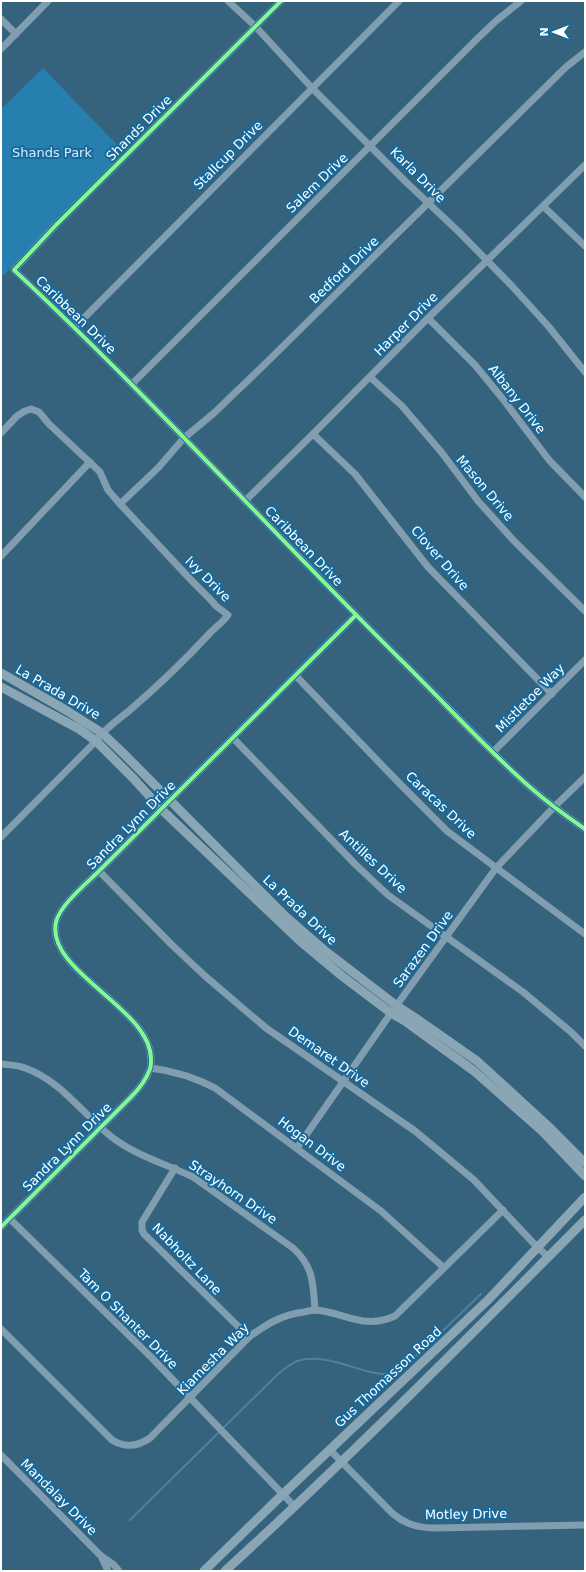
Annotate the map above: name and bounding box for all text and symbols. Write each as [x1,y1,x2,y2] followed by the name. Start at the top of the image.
[534,12,574,52] north arrow
[538,27,551,37] text: N
[103,92,175,164] street label: Shands Drive
[191,118,265,192] street label: Stallcup Drive
[387,144,449,206] street label: Karla Drive
[12,145,92,160] park label: Shands Park
[283,150,351,216] street label: Salem Drive
[306,233,382,307] street label: Bedford Drive
[33,273,119,357] street label: Caribbean Drive
[371,289,441,359] street label: Harper Drive
[485,362,549,436] street label: Albany Drive
[453,452,517,524] street label: Mason Drive
[262,503,346,589] street label: Caribbean Drive
[408,523,472,593] street label: Clover Drive
[182,553,234,605] street label: Ivy Drive
[492,660,568,736] street label: Mistletoe Way
[13,662,103,722] street label: La Prada Drive
[403,768,479,842] street label: Caracas Drive
[84,778,178,872] street label: Sandra Lynn Drive
[336,826,410,896] street label: Antilles Drive
[260,872,340,948] street label: La Prada Drive
[390,908,456,990] street label: Sarazen Drive
[286,1023,372,1091] street label: Demaret Drive
[20,1100,114,1194] street label: Sandra Lynn Drive
[275,1114,349,1174] street label: Hogan Drive
[186,1157,280,1227] street label: Strayhorn Drive
[149,1220,225,1298] street label: Nabholtz Lane
[74,1265,181,1372] street label: Tam O Shanter Drive
[174,1320,252,1398] street label: Kiamesha Way
[332,1324,444,1430] street label: Gus Thomasson Road
[18,1456,100,1538] street label: Mandalay Drive
[425,1506,507,1522] street label: Motley Drive

